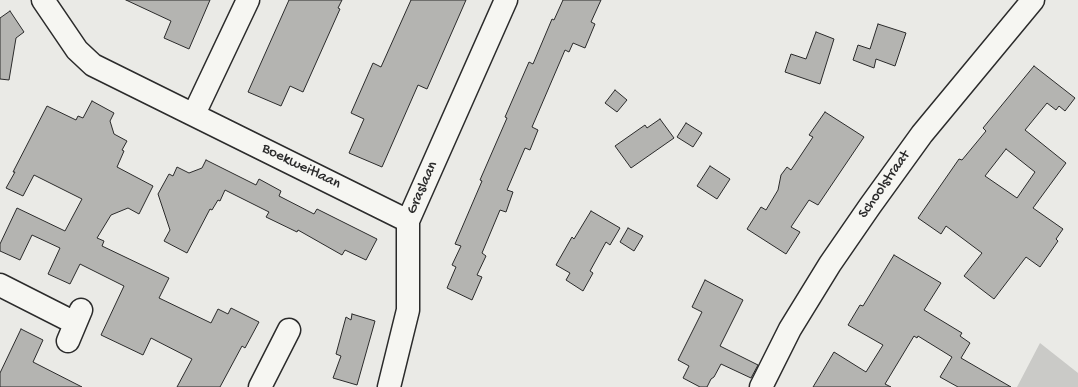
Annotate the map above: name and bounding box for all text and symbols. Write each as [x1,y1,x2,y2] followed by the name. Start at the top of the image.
[259,140,343,194] street label: Boekweitlaan
[855,148,915,222] street label: Schoolstraat
[403,159,443,217] street label: Graslaan

